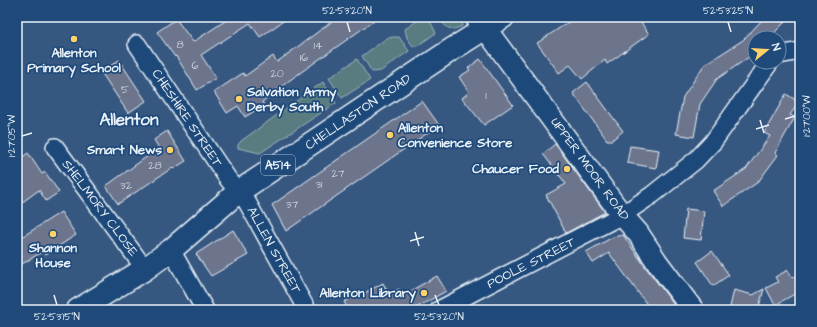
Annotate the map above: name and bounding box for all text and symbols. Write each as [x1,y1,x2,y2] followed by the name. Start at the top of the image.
[322,4,372,18] text: 52°53'20"N
[703,4,753,18] text: 52°53'25"N
[747,30,787,70] north arrow
[69,34,79,44] marker: Allenton Primary School
[176,37,184,52] house number: 8
[314,38,323,53] house number: 14
[768,41,784,53] text: N
[27,44,121,78] place label: Allenton Primary School
[300,50,308,65] house number: 16
[192,58,199,73] house number: 6
[148,66,227,171] street label: CHESHIRE STREET
[270,66,284,81] house number: 20
[301,69,415,154] street label: CHELLASTON ROAD
[121,82,129,97] house number: 5
[246,83,337,117] place label: Salvation Army Derby South
[485,88,487,103] house number: 1
[234,94,244,104] marker: Salvation Army Derby South
[800,95,814,137] text: 1°27'00"W
[100,108,159,132] district label: Allenton
[5,114,19,157] text: 1°27'05"W
[546,114,634,225] street label: UPPER MOOR ROAD
[398,119,512,152] place label: Allenton Convenience Store
[385,130,395,140] marker: Allenton Convenience Store
[86,141,162,159] place label: Smart News
[165,145,175,155] marker: Smart News
[261,155,295,175] road number: A514
[58,156,143,260] street label: SHELMORY CLOSE
[148,158,162,173] house number: 28
[472,160,559,178] place label: Chaucer Food
[562,164,572,174] marker: Chaucer Food
[331,166,345,181] house number: 27
[315,177,323,192] house number: 31
[120,178,133,193] house number: 32
[286,197,298,212] house number: 37
[243,203,306,297] street label: ALLEN STREET
[48,229,58,239] marker: Shannon House
[484,233,579,293] street label: POOLE STREET
[28,239,78,272] place label: Shannon House
[319,284,417,303] place label: Allenton Library
[419,288,429,298] marker: Allenton Library
[34,310,80,324] text: 52°53'15"N
[414,310,464,324] text: 52°53'20"N

